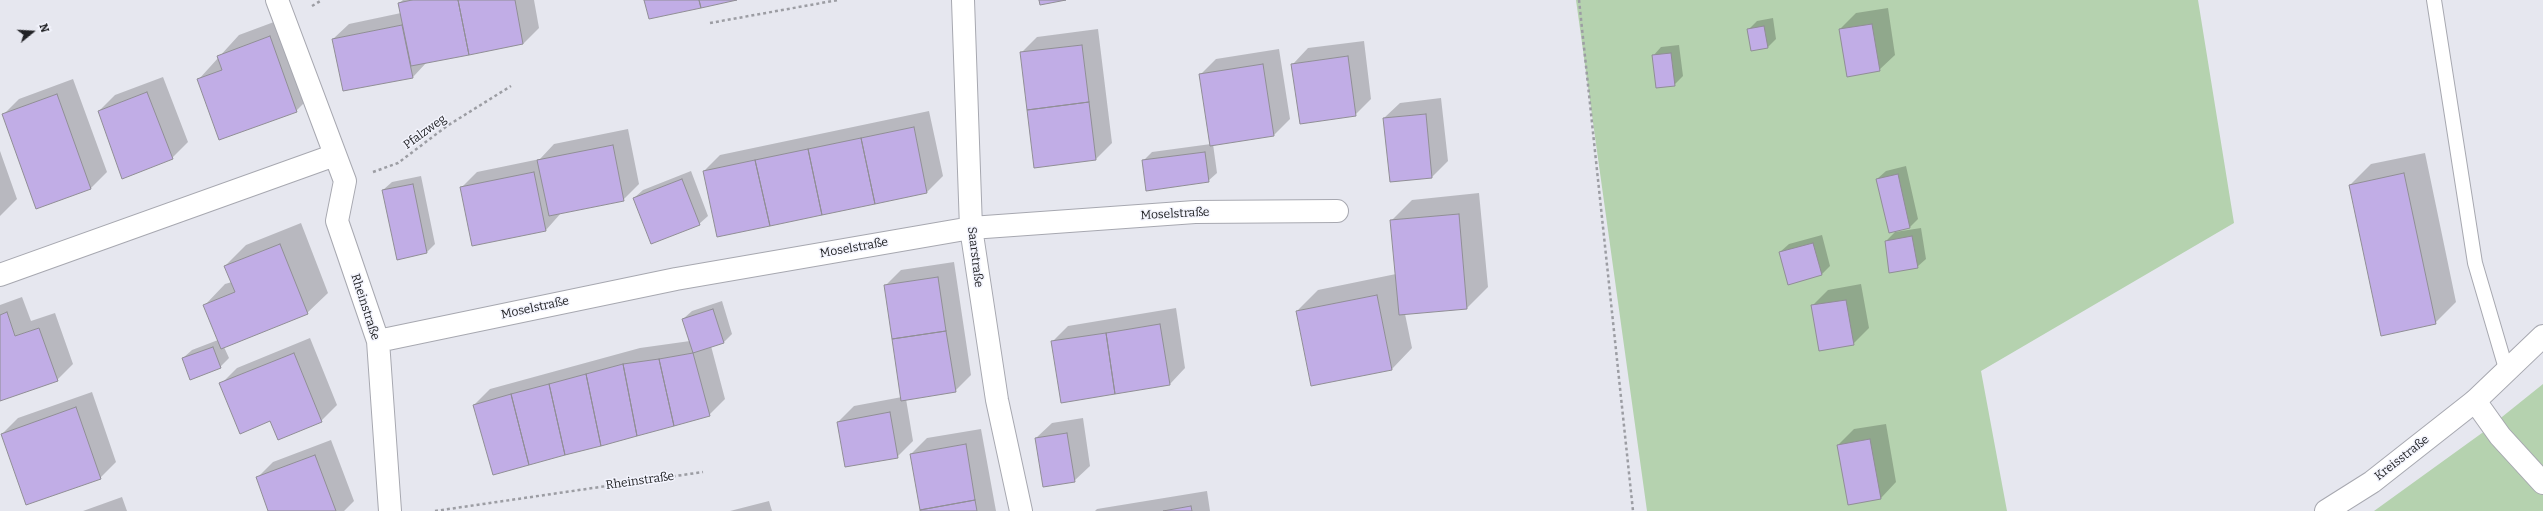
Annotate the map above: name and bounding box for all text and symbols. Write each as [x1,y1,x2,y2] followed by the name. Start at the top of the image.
[12,12,52,52] north arrow
[36,22,51,34] text: N
[401,112,449,152] street label: Pfalzweg
[1140,205,1210,223] street label: Moselstraße
[964,226,986,288] street label: Saarstraße
[819,235,889,261] street label: Moselstraße
[348,272,382,342] street label: Rheinstraße
[500,294,570,322] street label: Moselstraße
[2372,432,2432,484] street label: Kreisstraße
[605,469,675,493] street label: Rheinstraße

